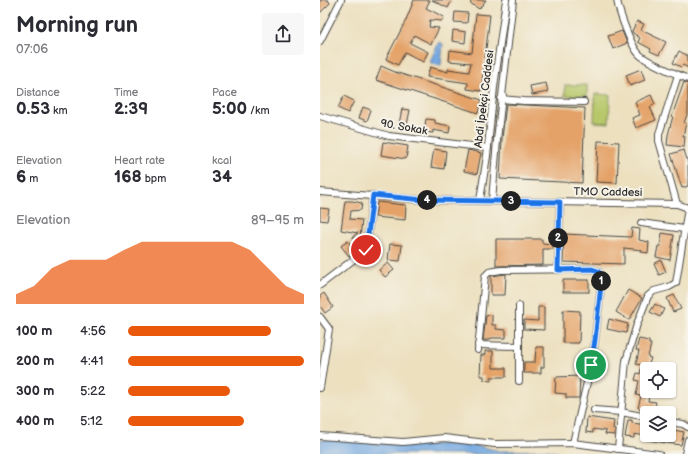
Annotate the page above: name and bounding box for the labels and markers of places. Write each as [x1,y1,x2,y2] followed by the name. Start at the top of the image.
[417,190,437,210] pin: 4
[501,191,521,211] pin: 3
[548,228,568,248] pin: 2
[349,233,383,267] pin
[591,271,611,291] pin: 1
[574,348,608,382] pin

